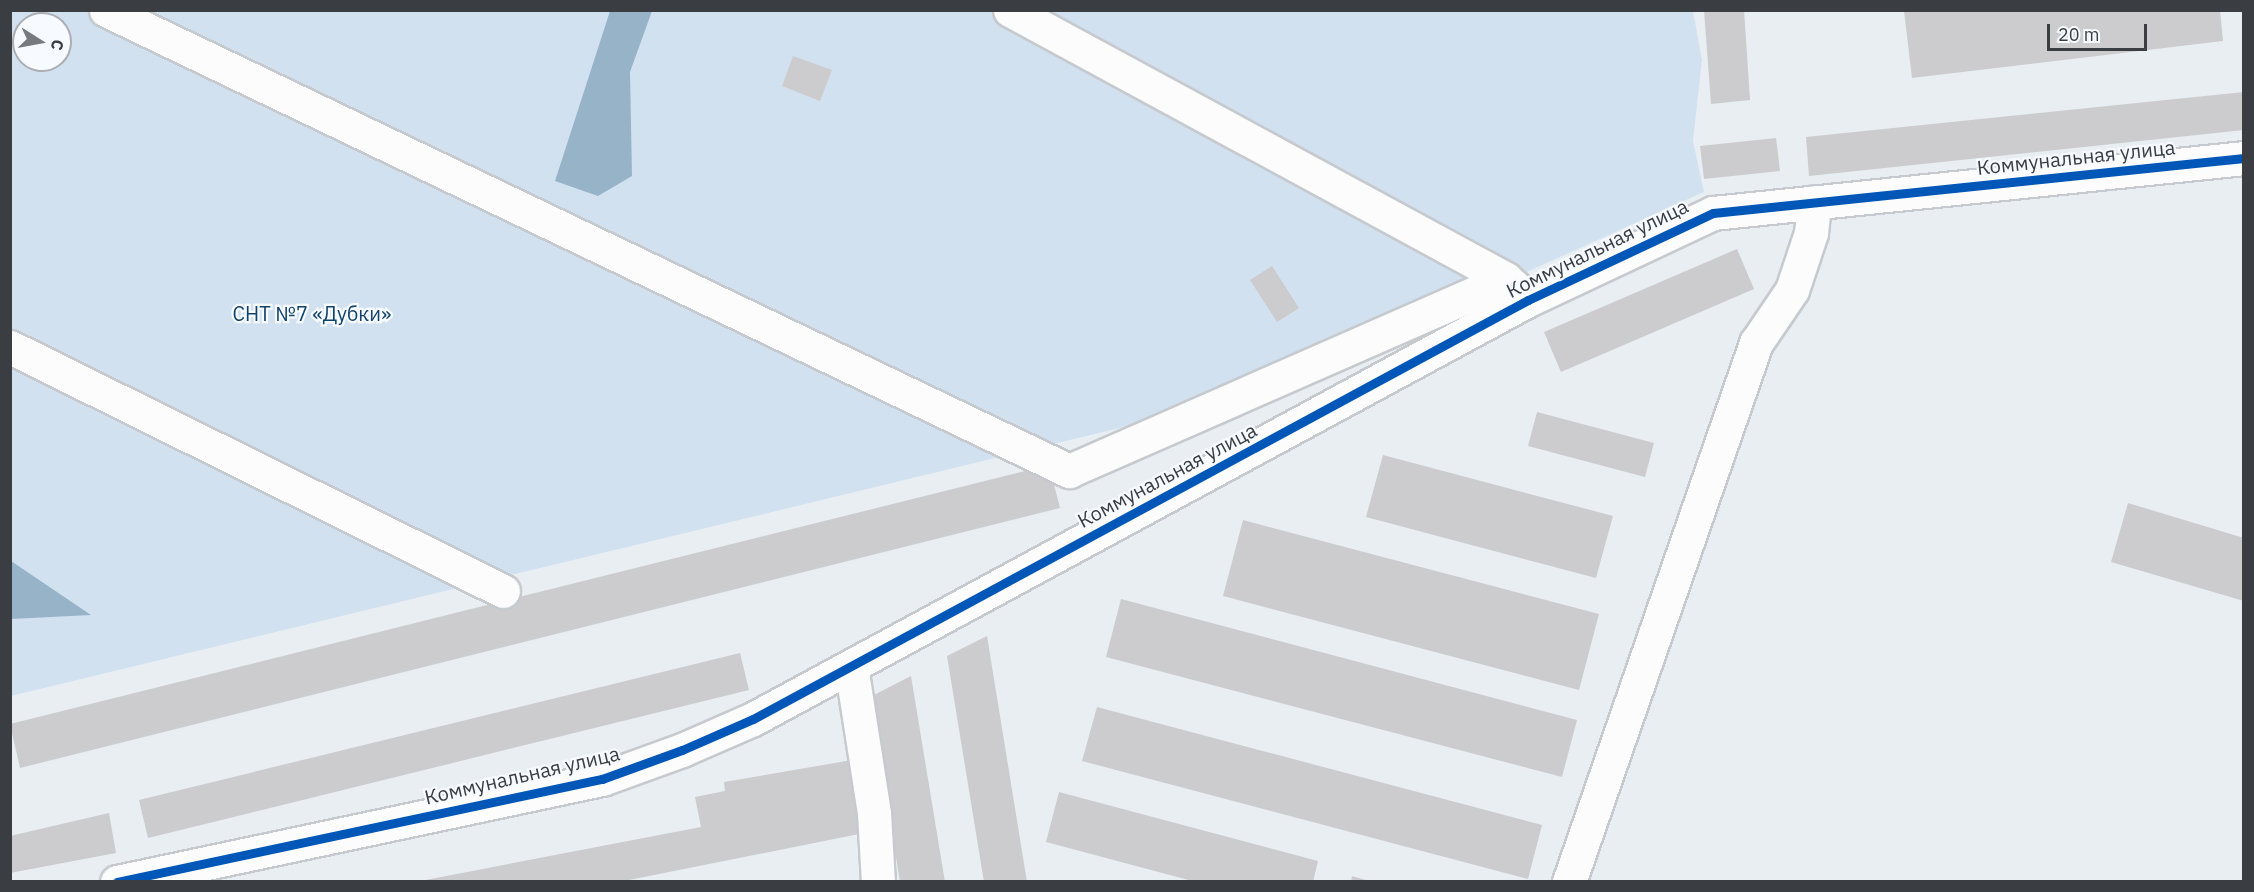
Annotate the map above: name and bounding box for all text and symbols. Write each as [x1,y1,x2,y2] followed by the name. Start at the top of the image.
[12,12,72,72] north arrow
[2050,12,2150,50] scale bar
[2058,23,2100,46] text: 20 m
[47,38,69,52] text: С
[1976,135,2176,179] street label: Коммунальная улица
[1502,194,1692,302] street label: Коммунальная улица
[233,301,391,325] park label: СНТ №7 «Дубки»
[1073,418,1261,532] street label: Коммунальная улица
[422,741,622,809] street label: Коммунальная улица

